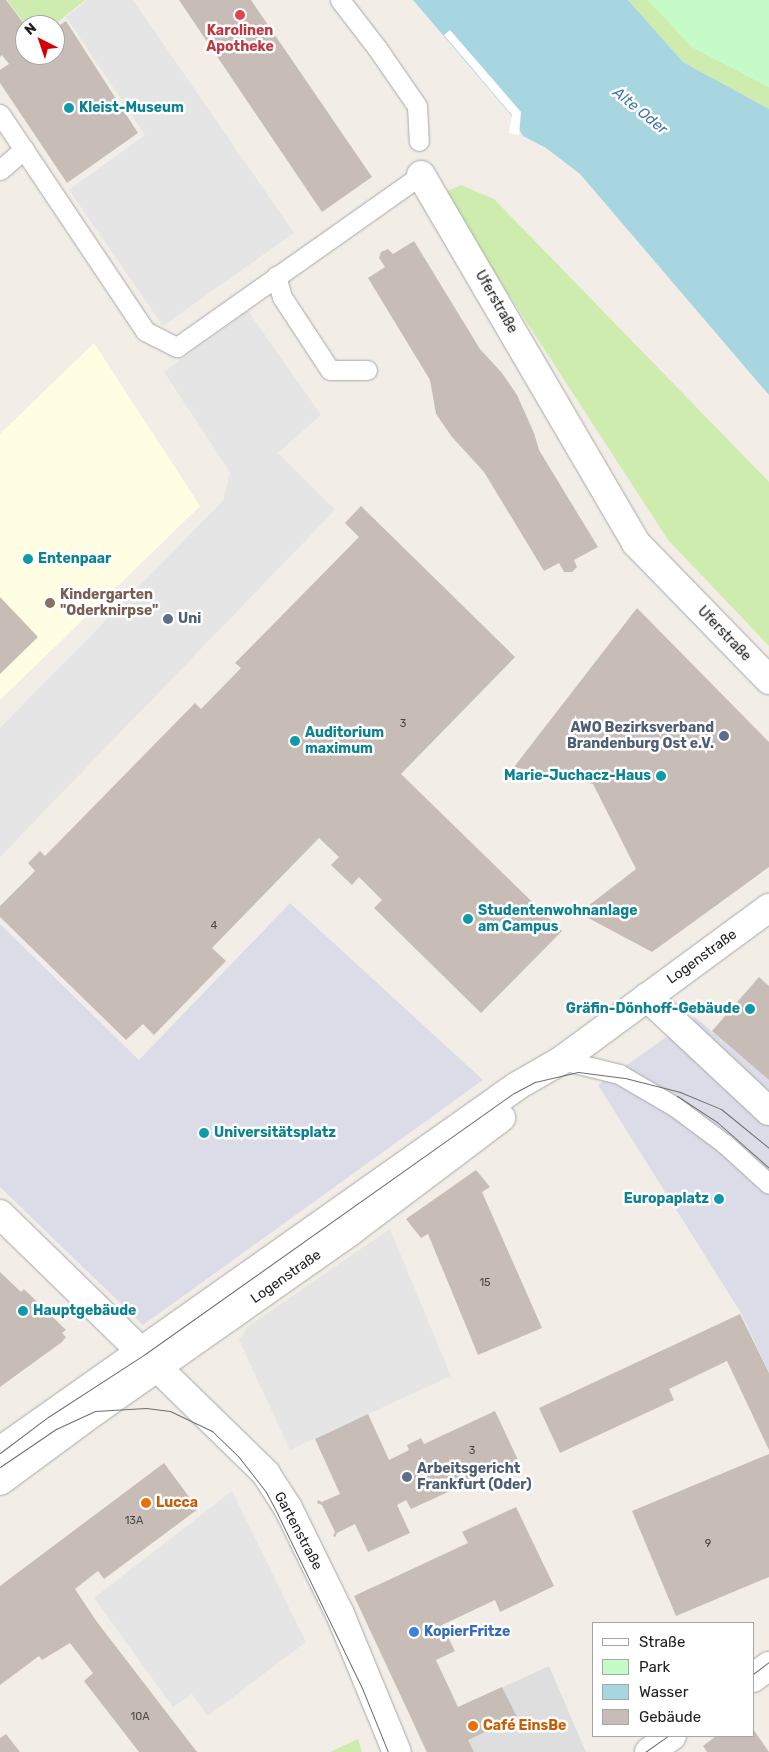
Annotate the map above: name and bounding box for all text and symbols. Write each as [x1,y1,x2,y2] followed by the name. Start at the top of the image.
[234,9,246,21] marker: Karolinen Apotheke
[15,15,65,65] north arrow
[21,19,40,39] text: N
[206,23,274,56] place label: Karolinen Apotheke
[609,84,671,138] water label: Alte Oder
[79,100,184,116] place label: Kleist-Museum
[63,102,75,114] marker: Kleist-Museum
[471,268,521,336] street label: Uferstraße
[38,551,111,567] place label: Entenpaar
[22,553,34,565] marker: Entenpaar
[60,587,158,620] place label: Kindergarten "Oderknirpse"
[44,597,56,609] marker: Kindergarten "Oderknirpse"
[694,603,754,665] street label: Uferstraße
[178,611,201,627] place label: Uni
[162,613,174,625] marker: Uni
[400,717,406,731] house number: 3
[567,720,714,752] place label: AWO Bezirksverband Brandenburg Ost e.V.
[305,725,384,758] place label: Auditorium maximum
[718,730,730,742] marker: AWO Bezirksverband Brandenburg Ost e.V.
[289,735,301,747] marker: Auditorium maximum
[504,768,651,784] place label: Marie-Juchacz-Haus
[655,770,667,782] marker: Marie-Juchacz-Haus
[478,903,637,936] place label: Studentenwohnanlage am Campus
[462,913,474,925] marker: Studentenwohnanlage am Campus
[211,919,217,933] house number: 4
[664,926,740,988] street label: Logenstraße
[566,1001,740,1017] place label: Gräfin-Dönhoff-Gebäude
[744,1003,756,1015] marker: Gräfin-Dönhoff-Gebäude
[214,1125,336,1141] place label: Universitätsplatz
[198,1127,210,1139] marker: Universitätsplatz
[624,1191,709,1207] place label: Europaplatz
[713,1193,725,1205] marker: Europaplatz
[248,1247,324,1307] street label: Logenstraße
[479,1276,491,1290] house number: 15
[33,1303,136,1319] place label: Hauptgebäude
[17,1305,29,1317] marker: Hauptgebäude
[469,1444,475,1458] house number: 3
[417,1461,532,1494] place label: Arbeitsgericht Frankfurt (Oder)
[401,1471,413,1483] marker: Arbeitsgericht Frankfurt (Oder)
[270,1489,326,1573] street label: Gartenstraße
[156,1495,198,1511] place label: Lucca
[140,1497,152,1509] marker: Lucca
[125,1514,143,1528] house number: 13A
[705,1537,711,1551] house number: 9
[592,1622,754,1737] legend
[424,1624,510,1640] place label: KopierFritze
[408,1626,420,1638] marker: KopierFritze
[639,1633,685,1651] text: Straße
[639,1658,670,1676] text: Park
[639,1683,688,1701] text: Wasser
[639,1708,701,1726] text: Gebäude
[130,1710,150,1724] house number: 10A
[483,1718,566,1734] place label: Café EinsBe
[467,1720,479,1732] marker: Café EinsBe

